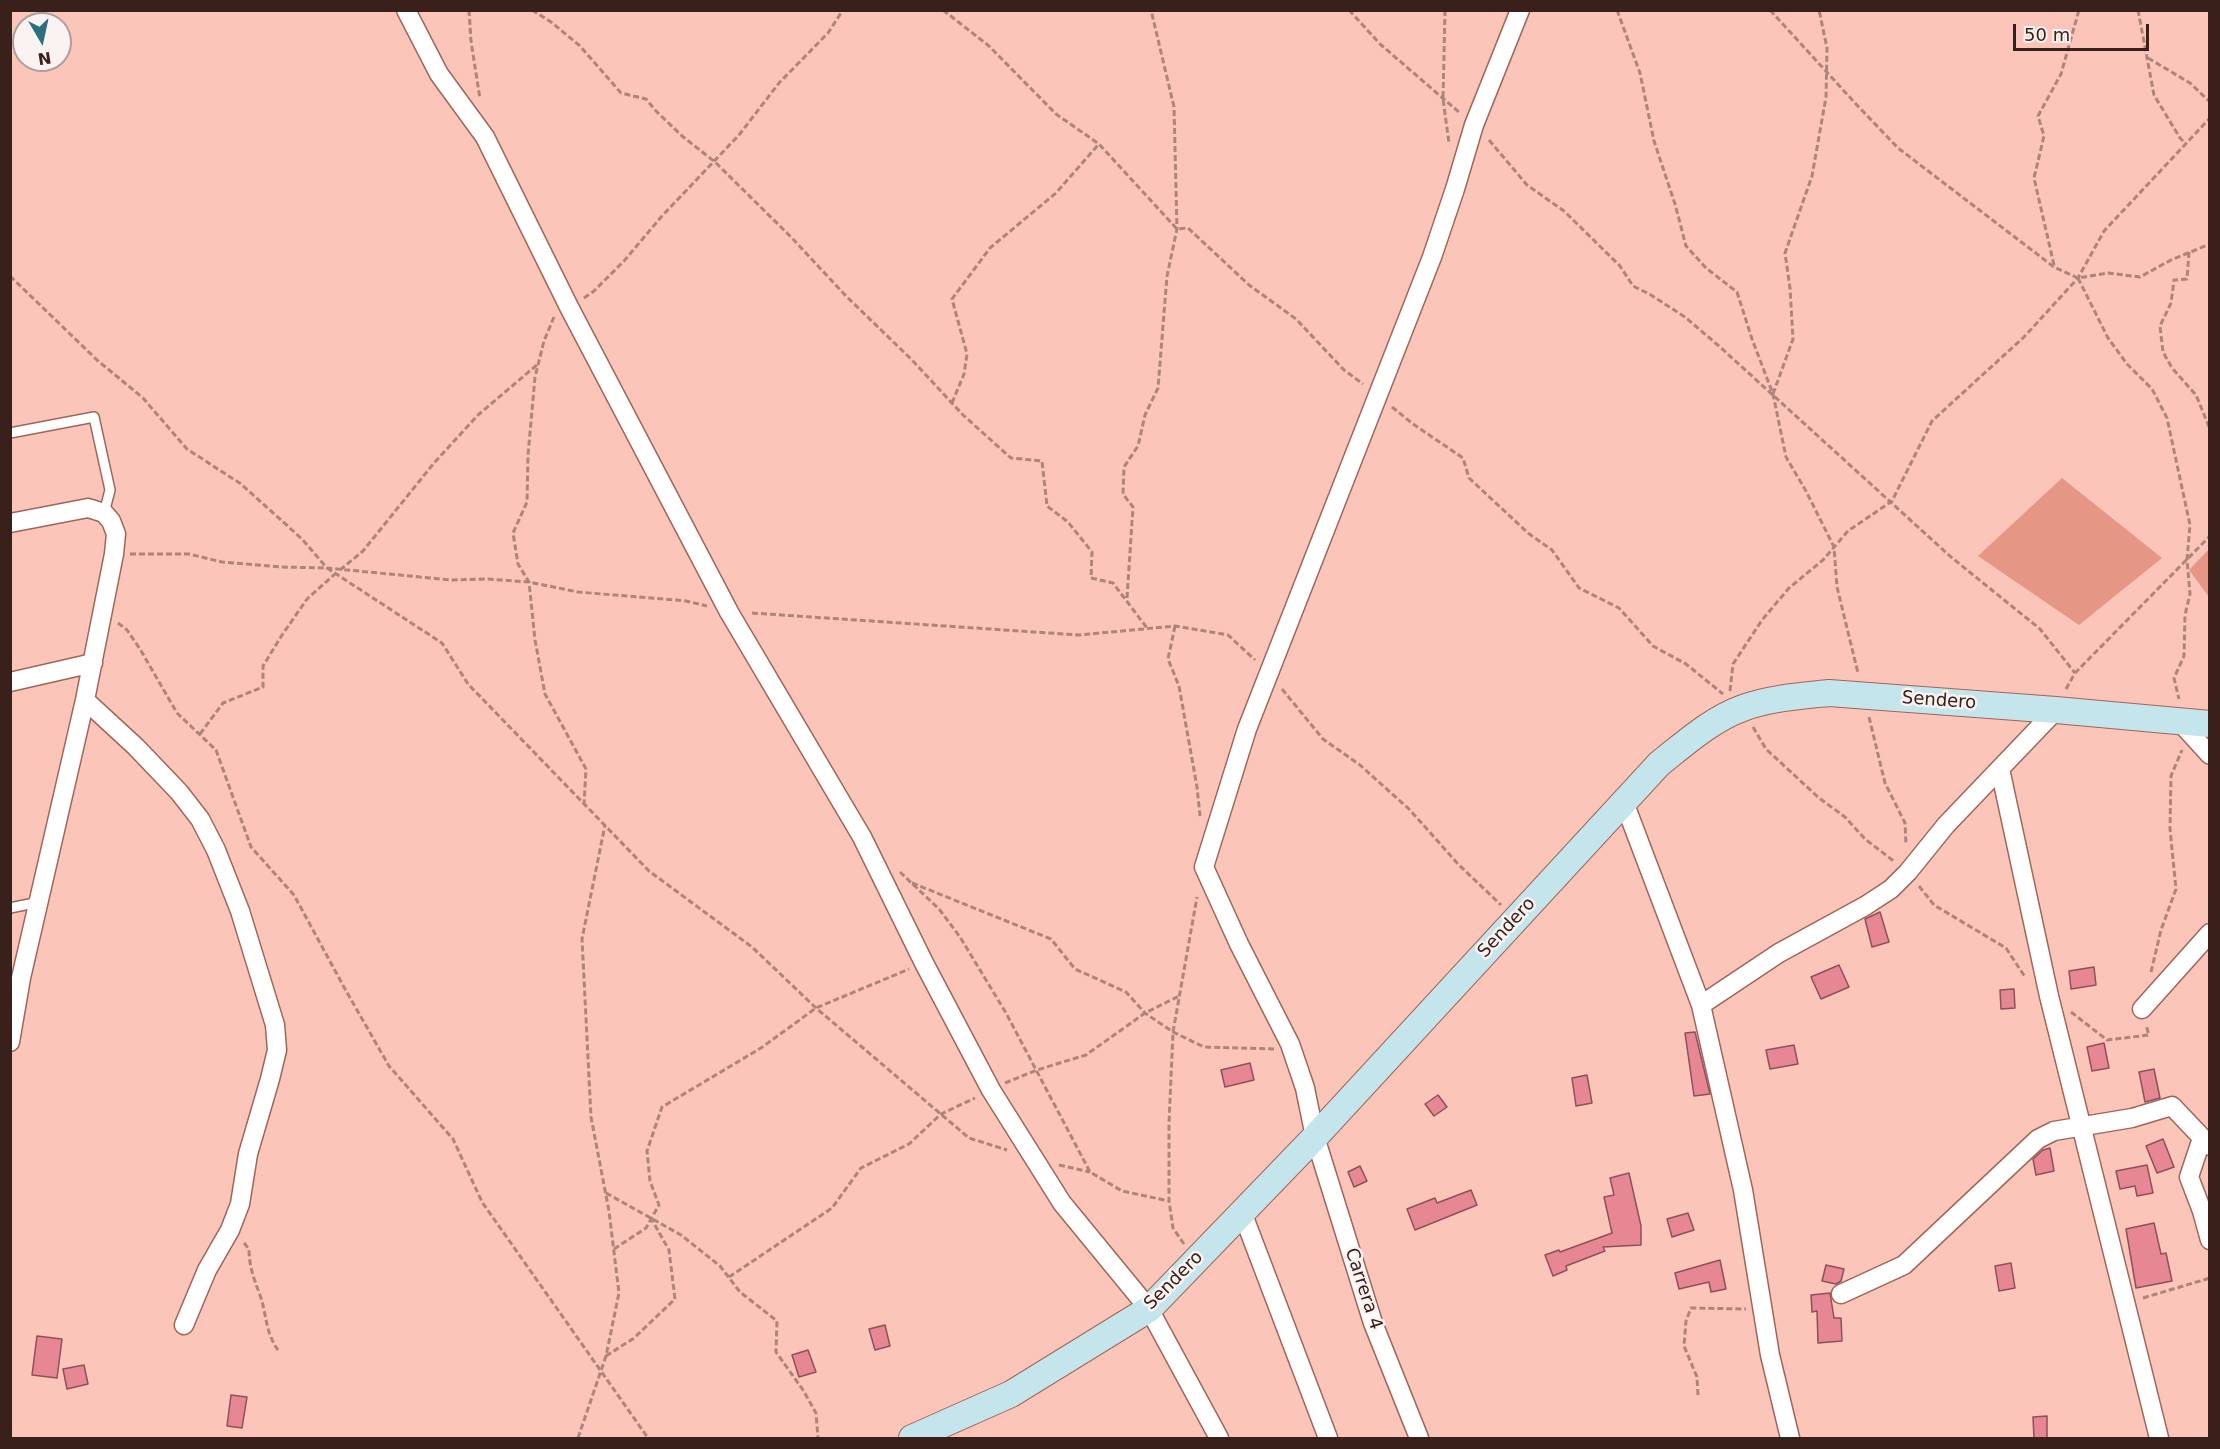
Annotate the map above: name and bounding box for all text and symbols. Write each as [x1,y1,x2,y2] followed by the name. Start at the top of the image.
[12,12,72,72] north arrow
[2016,12,2152,50] scale bar
[2024,24,2070,45] text: 50 m
[36,48,53,69] text: N
[1901,688,1977,714] street label: Sendero
[1474,893,1540,963] street label: Sendero
[1340,1246,1386,1332] street label: Carrera 4
[1140,1247,1208,1315] street label: Sendero

